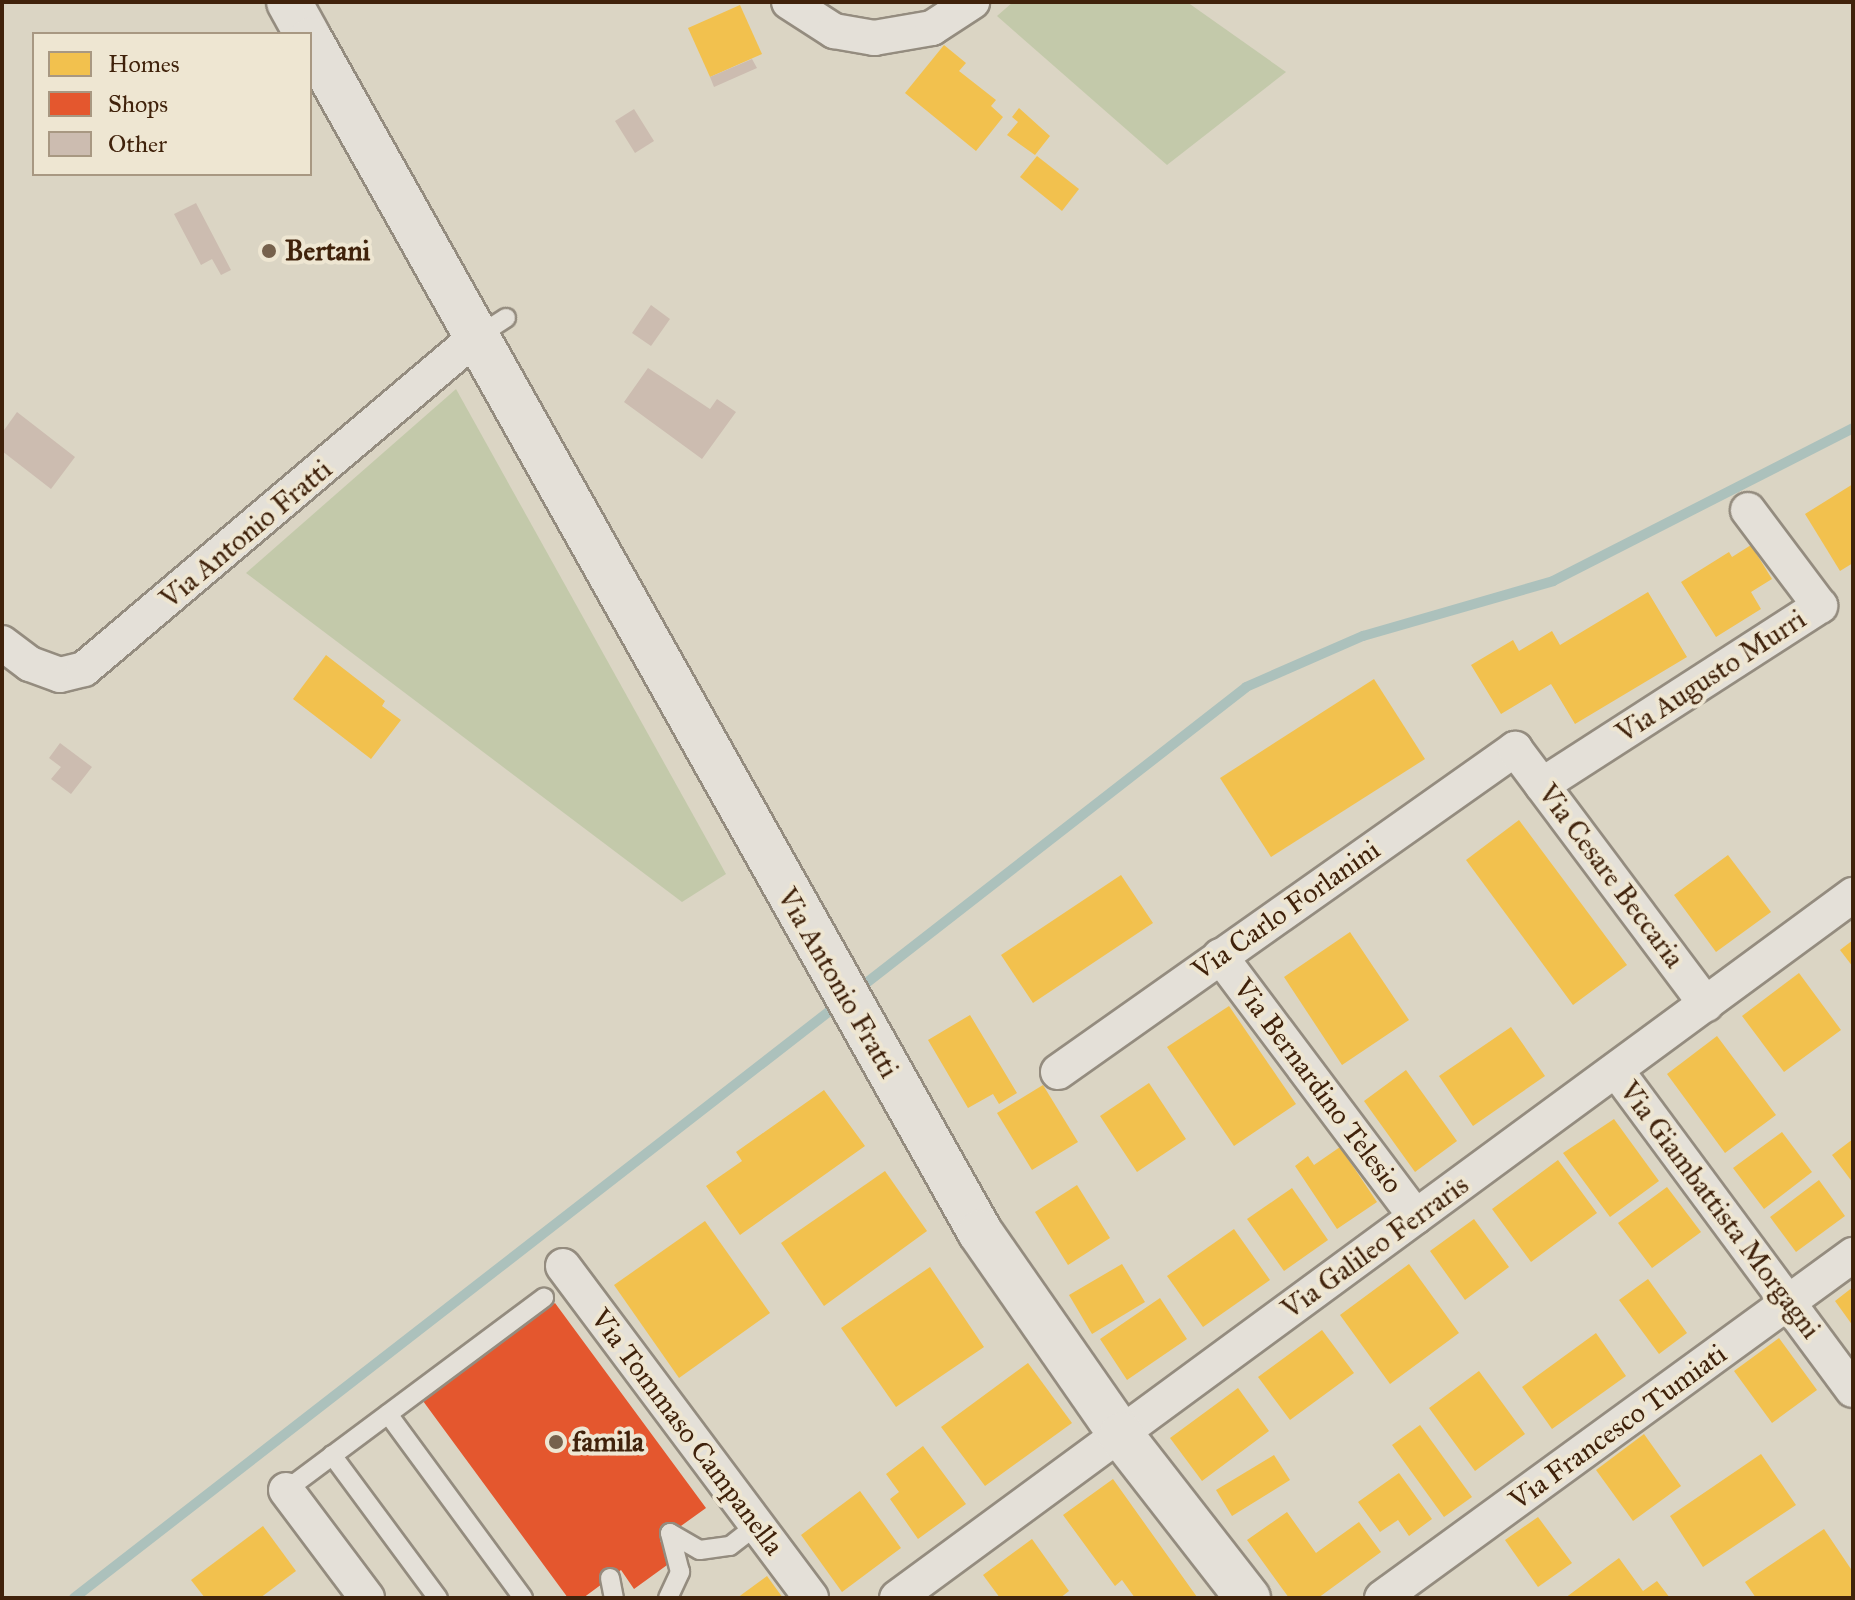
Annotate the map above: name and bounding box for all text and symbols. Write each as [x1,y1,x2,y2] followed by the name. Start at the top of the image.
[32,32,312,176] legend
[108,49,180,79] text: Homes
[108,89,168,119] text: Shops
[108,129,167,159] text: Other
[285,234,370,268] place label: Bertani
[260,242,278,260] marker: Bertani
[153,452,339,616] street label: Via Antonio Fratti
[1610,602,1812,750] street label: Via Augusto Murri
[1531,777,1691,975] street label: Via Cesare Beccaria
[1186,833,1386,987] street label: Via Carlo Forlanini
[770,882,906,1084] street label: Via Antonio Fratti
[1226,972,1410,1200] street label: Via Bernardino Telesio
[1612,1075,1828,1345] street label: Via Giambattista Morgagni
[1275,1168,1475,1326] street label: Via Galileo Ferraris
[583,1302,791,1562] street label: Via Tommaso Campanella
[1503,1337,1733,1517] street label: Via Francesco Tumiati
[572,1425,644,1459] place label: famila
[547,1433,565,1451] marker: famila

